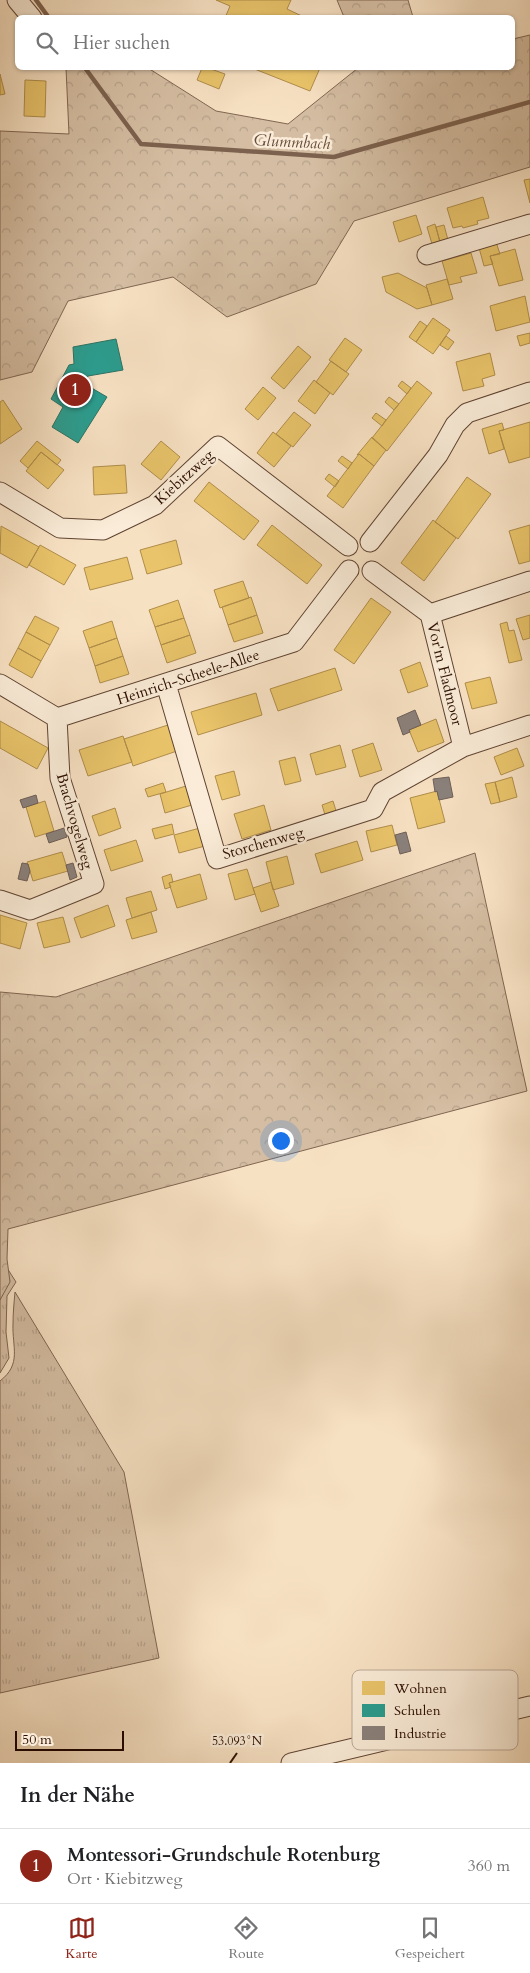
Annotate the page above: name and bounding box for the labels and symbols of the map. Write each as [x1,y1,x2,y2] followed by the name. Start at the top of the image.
[253,129,331,155] water label: Glummbach
[59,371,91,409] pin: 1
[150,445,218,509] street label: Kiebitzweg
[422,620,468,728] street label: Vor'm Fladmoor
[114,644,262,710] street label: Heinrich-Scheele-Allee
[52,771,98,872] street label: Brachvogelweg
[220,822,306,864] street label: Storchenweg
[268,1128,294,1154] your location
[352,1670,518,1750] legend
[393,1679,447,1698] text: Wohnen
[394,1701,441,1720] text: Schulen
[394,1724,446,1743] text: Industrie
[15,1728,124,1751] scale bar
[212,1733,263,1749] text: 53.093°N

